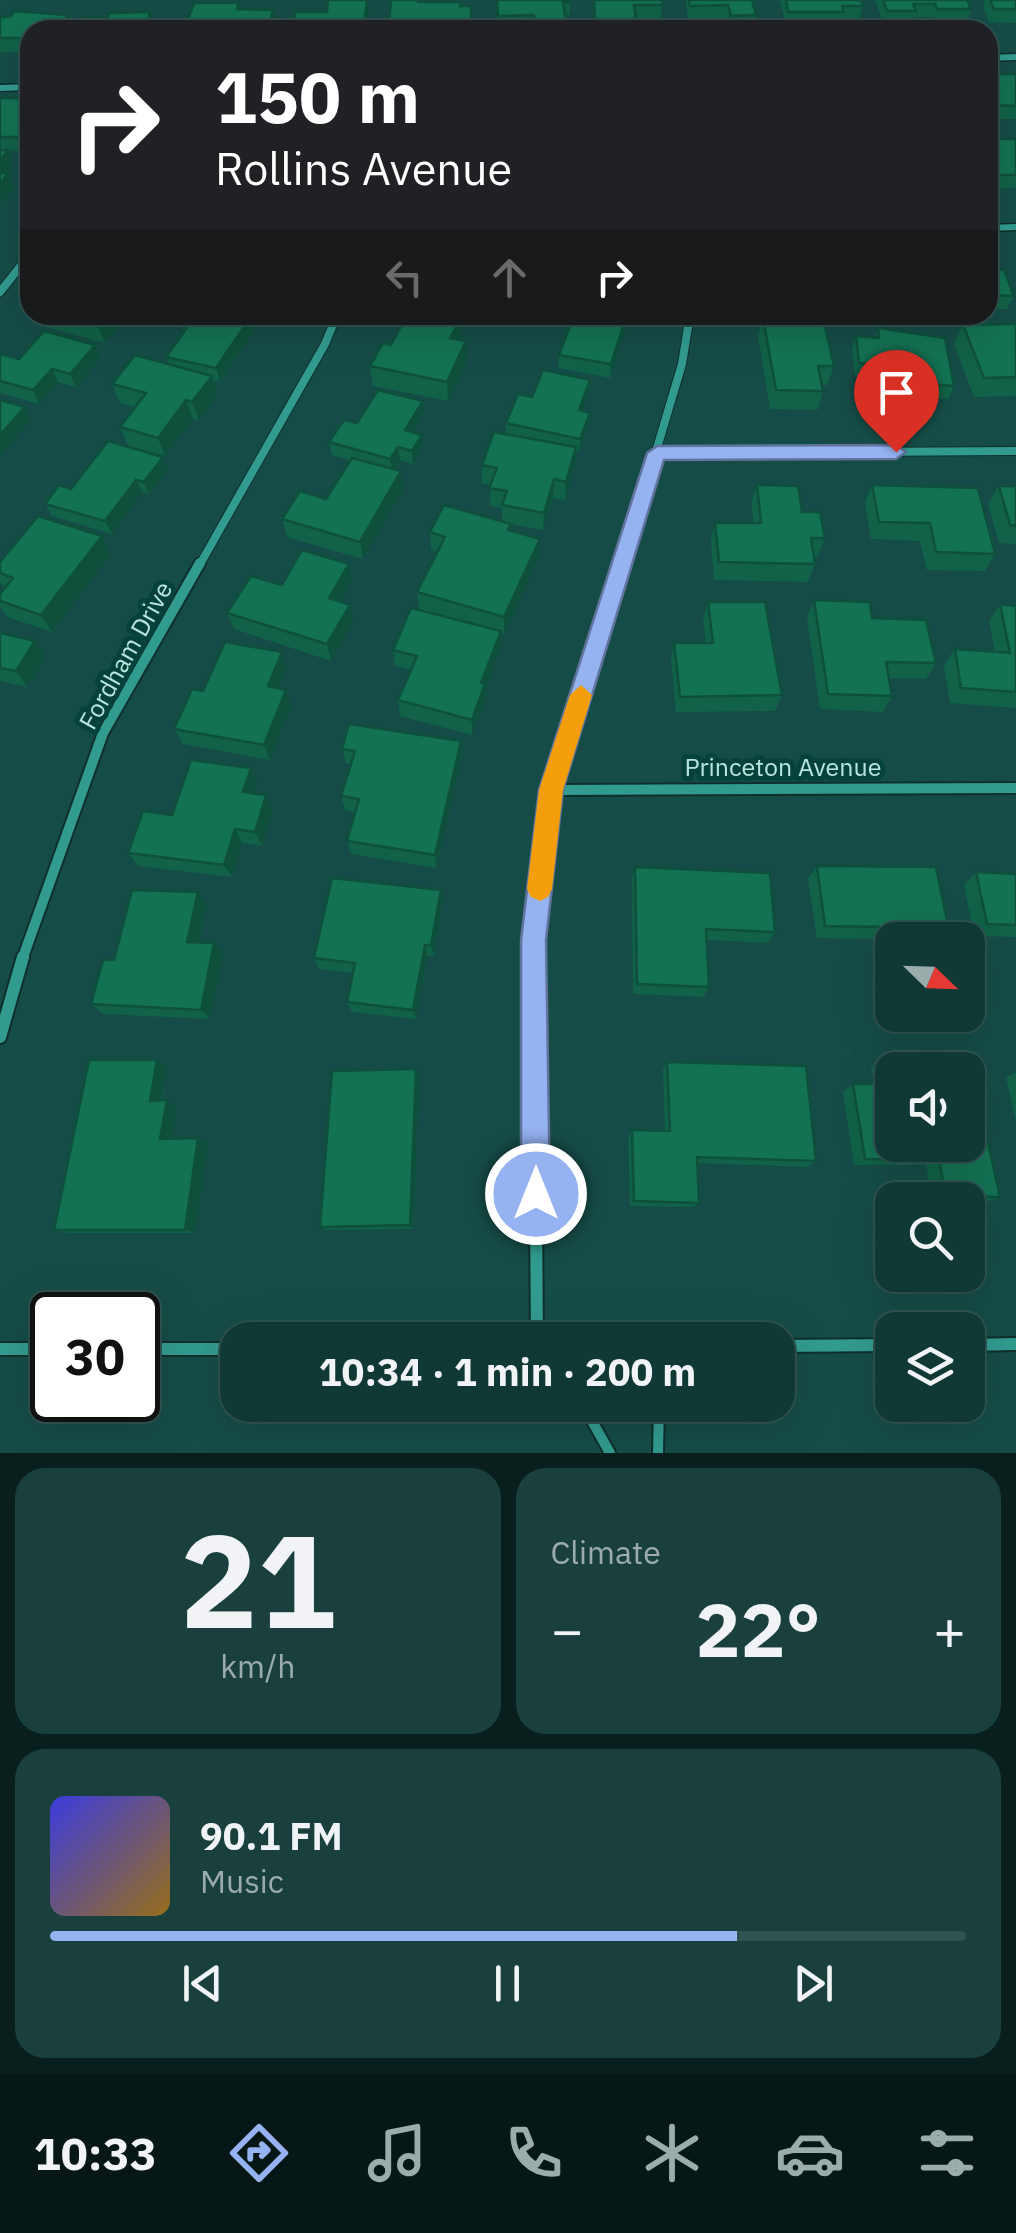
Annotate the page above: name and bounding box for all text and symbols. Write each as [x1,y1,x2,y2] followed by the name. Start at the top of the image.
[215,51,420,142] text: 150 m
[50,60,180,190] icon: right
[215,139,512,197] text: Rollins Avenue
[377,250,432,305] icon: left
[482,250,537,305] icon: ahead
[587,250,642,305] icon: right
[854,350,939,453] pin
[869,365,924,420] icon: arrive
[71,575,179,735] street label: Fordham Drive
[685,750,881,783] street label: Princeton Avenue
[875,922,985,1032] north arrow
[875,922,985,1422] map controls
[875,1052,985,1162] button: sound
[484,1142,588,1246] position arrow
[875,1182,985,1292] button: search
[30,1292,160,1422] speed limit sign: 30
[875,1312,985,1422] button: layers
[319,1347,696,1396] text: 10:34 · 1 min · 200 m
[180,1495,336,1664] text: 21
[551,1531,661,1573] text: Climate
[696,1580,821,1678] text: 22°
[551,1594,584,1665] text: −
[933,1594,966,1665] text: +
[220,1645,295,1687] text: km/h
[200,1811,343,1860] text: 90.1 FM
[200,1860,284,1902] text: Music
[175,1956,230,2011] icon: previous
[480,1956,535,2011] icon: pause
[786,1956,841,2011] icon: next
[224,2118,294,2188] icon: directions
[362,2118,432,2188] icon: music
[499,2118,569,2188] icon: phone
[637,2118,707,2188] icon: climate
[775,2118,845,2188] icon: car
[912,2118,982,2188] icon: filters
[34,2124,157,2182] text: 10:33

